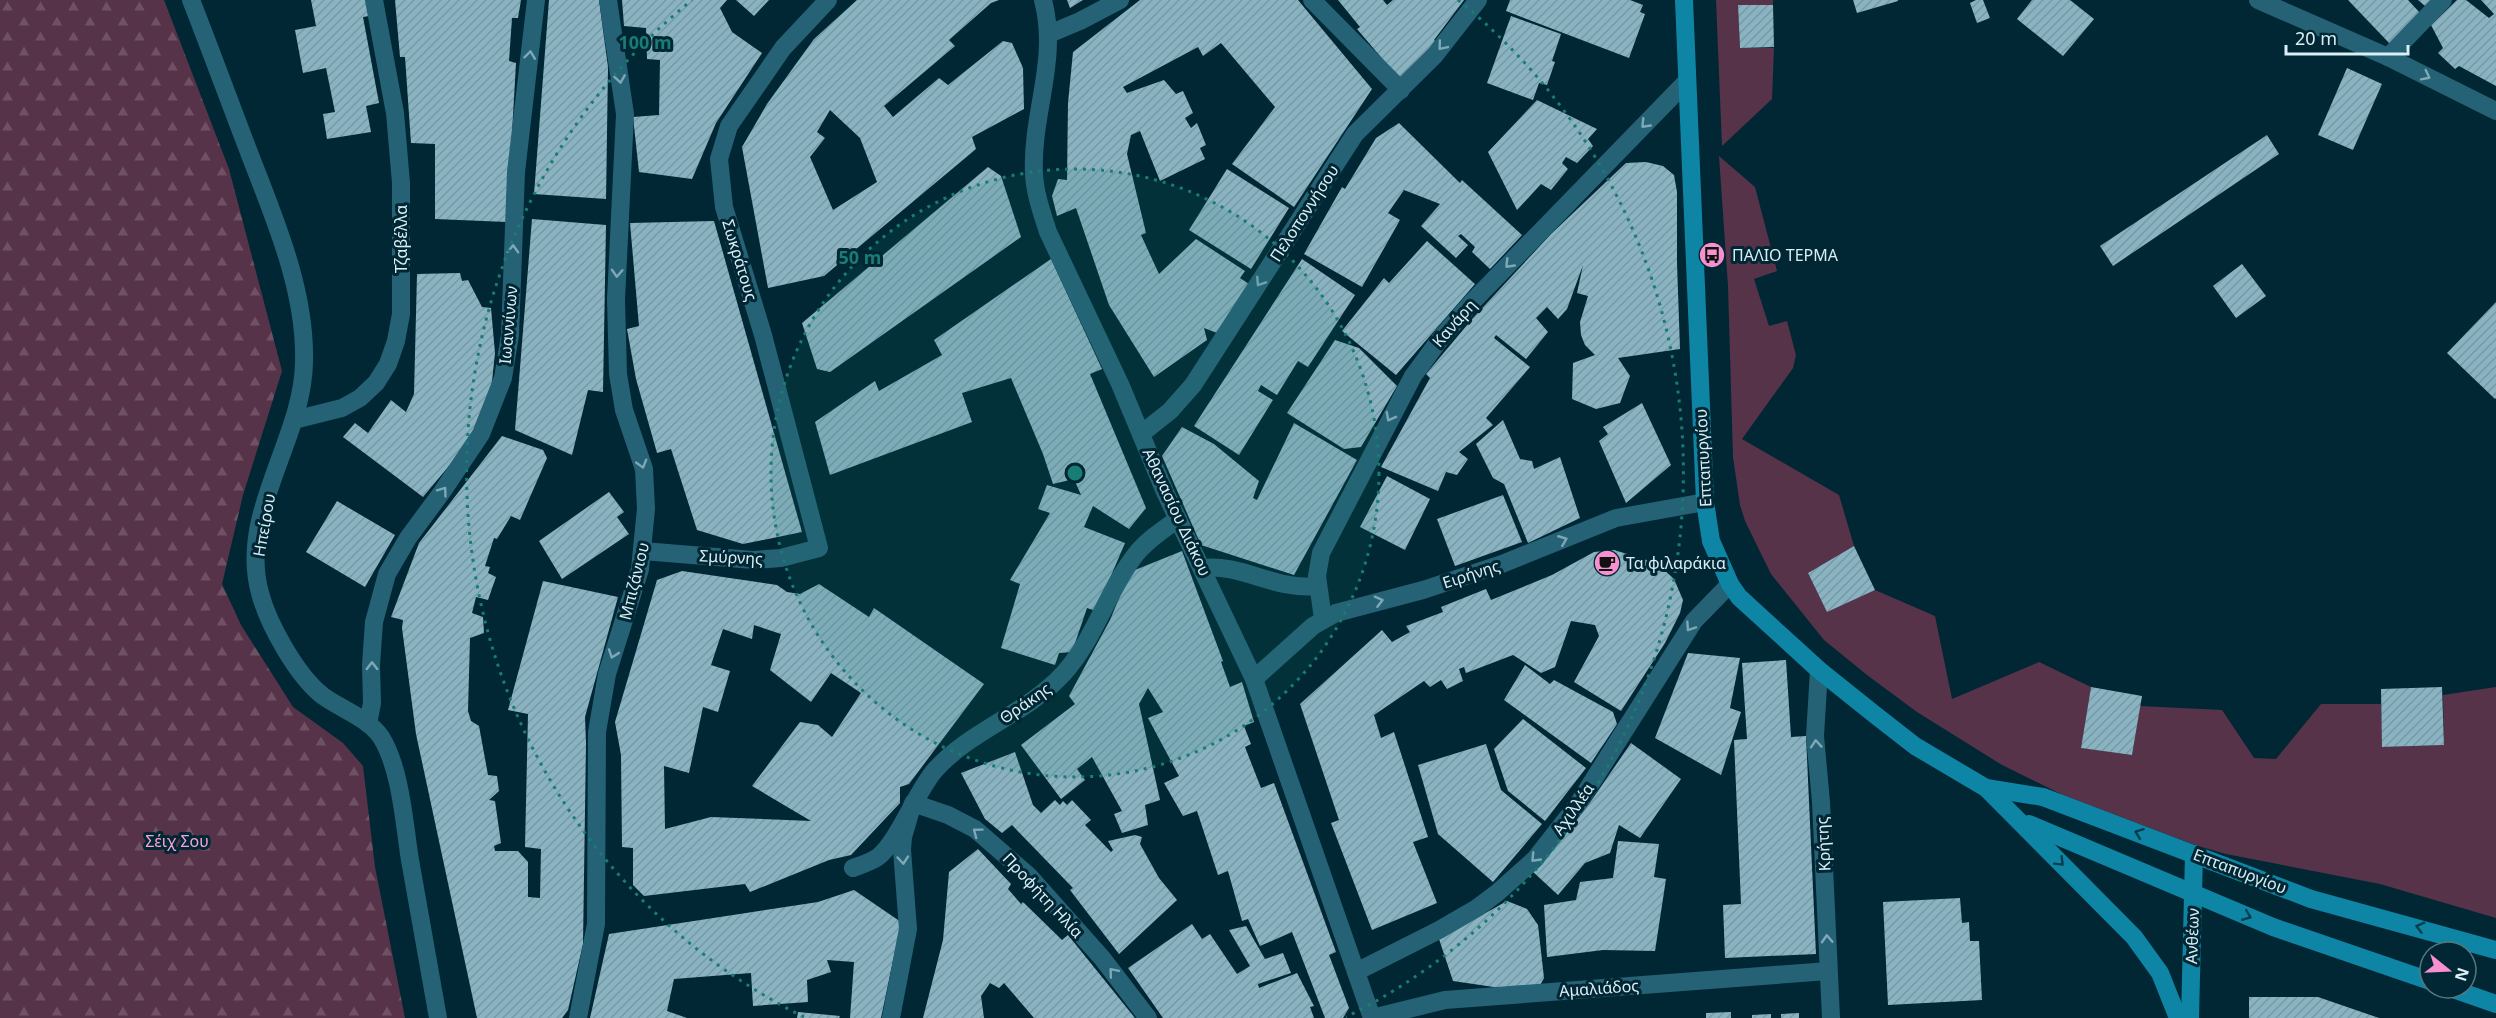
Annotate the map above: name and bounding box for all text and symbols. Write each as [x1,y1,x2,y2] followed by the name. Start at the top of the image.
[2286,18,2408,56] scale bar
[2295,26,2337,50] text: 20 m
[618,30,672,54] text: 100 m
[1439,39,1450,50] one-way arrow
[523,50,536,60] one-way arrow
[2419,69,2430,80] one-way arrow
[613,73,626,83] one-way arrow
[1641,118,1652,128] one-way arrow
[1264,160,1344,266] street label: Πελοποννήσου
[390,205,412,273] street label: Τζαβέλλα
[717,216,763,304] street label: Σωκράτους
[1697,240,1727,270] bus stop icon: ΠΑΛΙΟ ΤΕΡΜΑ
[506,244,519,253] one-way arrow
[1732,244,1839,266] place label: ΠΑΛΙΟ ΤΕΡΜΑ
[839,245,881,269] text: 50 m
[1505,257,1516,267] one-way arrow
[611,269,624,278] one-way arrow
[1255,276,1267,286] one-way arrow
[494,285,522,365] street label: Ιωαννίνων
[1427,294,1481,352] street label: Κανάρη
[1689,408,1717,508] street label: Επταπυργίου
[1386,411,1397,422] one-way arrow
[1138,444,1216,580] street label: Αθανασίου Διάκου
[635,458,647,469] one-way arrow
[1065,463,1085,483] centre of rings
[436,486,447,497] one-way arrow
[248,492,280,558] street label: Ηπείρου
[1558,534,1568,547] one-way arrow
[614,540,654,622] street label: Μπιζάνιου
[699,544,764,570] street label: Σμύρνης
[1592,548,1622,578] cafe icon: Τα φιλαράκια
[1626,552,1726,574] place label: Τα φιλαράκια
[1439,554,1503,594] street label: Ειρήνης
[1373,596,1383,609] one-way arrow
[1686,621,1697,632] one-way arrow
[608,648,621,659] one-way arrow
[366,662,378,671] one-way arrow
[995,677,1055,729] street label: Θράκης
[1810,739,1823,748] one-way arrow
[1547,779,1599,839] street label: Αχιλλέα
[1811,816,1835,872] street label: Κρήτης
[973,828,984,839] one-way arrow
[2134,828,2145,841] one-way arrow
[145,830,209,852] park label: Σέιχ Σου
[2190,843,2290,899] street label: Επταπυργίου
[998,848,1088,942] street label: Προφήτη Ηλία
[1531,851,1542,862] one-way arrow
[2053,854,2064,865] one-way arrow
[896,855,909,864] one-way arrow
[2180,908,2204,964] street label: Ανθέων
[2241,909,2252,921] one-way arrow
[2415,922,2425,935] one-way arrow
[1820,934,1833,943] one-way arrow
[2418,940,2478,1000] north arrow
[2450,965,2475,984] text: N
[1109,967,1120,978] one-way arrow
[1558,974,1640,1002] street label: Αμαλιάδος

